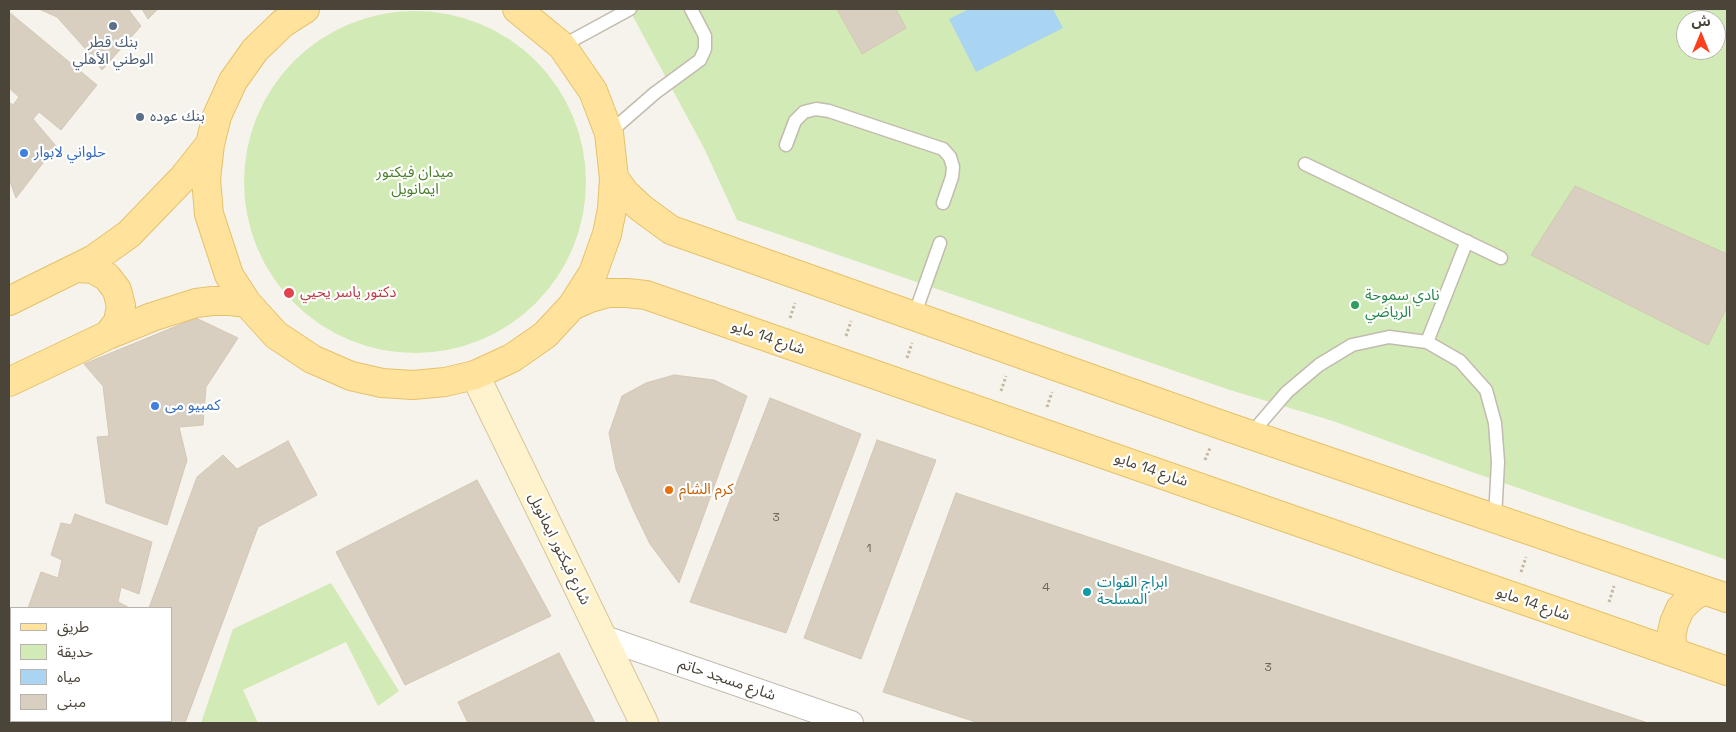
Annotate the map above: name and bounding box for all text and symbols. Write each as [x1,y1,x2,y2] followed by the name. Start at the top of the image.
[1676,10,1726,60] north arrow
[1691,12,1711,30] text: ش
[107,20,119,32] marker: بنك قطر الوطني الأهلي
[72,34,154,69] place label: بنك قطر الوطني الأهلي
[150,108,205,126] place label: بنك عوده
[134,111,146,123] marker: بنك عوده
[34,144,106,162] place label: حلواني لابوار
[18,147,30,159] marker: حلواني لابوار
[376,164,454,199] park label: ميدان فيكتور ايمانويل
[300,284,396,302] place label: دكتور ياسر يحيي
[282,286,296,300] marker: دكتور ياسر يحيي
[1365,287,1439,322] place label: نادي سموحة الرياضي
[1349,299,1361,311] marker: نادي سموحة الرياضي
[729,317,807,359] street label: شارع 14 مايو
[165,397,220,415] place label: كمبيو مى
[149,400,161,412] marker: كمبيو مى
[1112,449,1190,491] street label: شارع 14 مايو
[679,481,733,499] place label: كرم الشام
[663,484,675,496] marker: كرم الشام
[524,490,594,608] street label: شارع فيكتور ايمانويل
[772,511,780,525] house number: 3
[866,542,872,556] house number: 1
[1097,574,1168,609] place label: ابراج القوات المسلحة
[1042,581,1050,595] house number: 4
[1494,583,1572,625] street label: شارع 14 مايو
[1081,586,1093,598] marker: ابراج القوات المسلحة
[10,607,172,722] legend
[57,617,89,636] text: طريق
[57,642,93,661] text: حديقة
[676,655,778,705] street label: شارع مسجد حاتم
[1264,661,1272,675] house number: 3
[57,667,81,686] text: مياه
[57,692,86,711] text: مبنى

